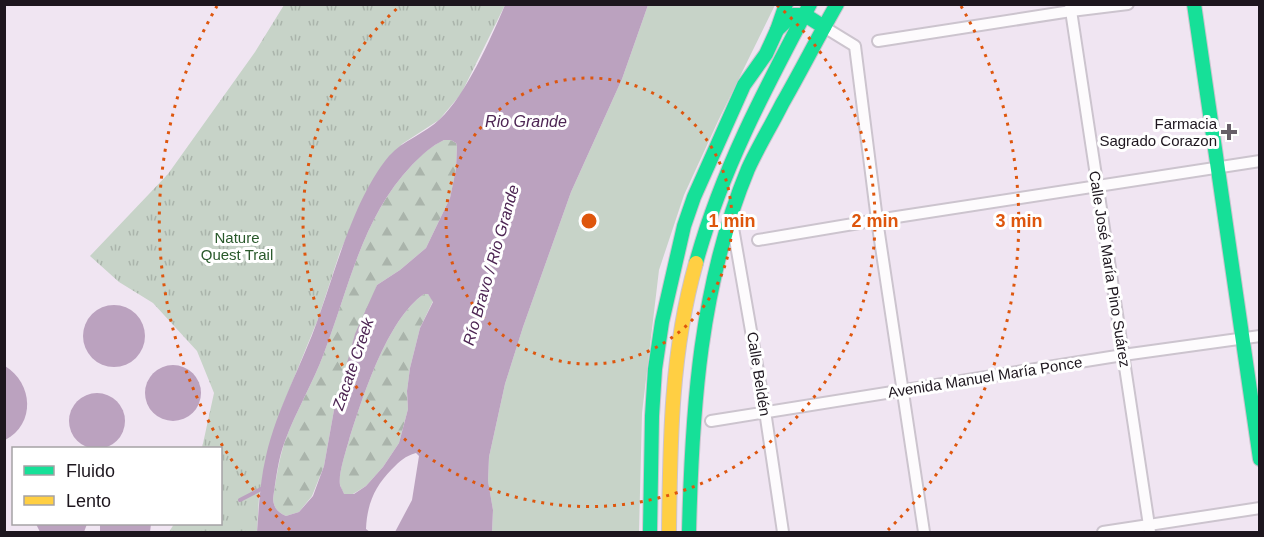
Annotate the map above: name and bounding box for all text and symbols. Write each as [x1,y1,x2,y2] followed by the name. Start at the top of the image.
[485,113,567,130] water label: Rio Grande
[1099,115,1218,149] place label: Farmacia Sagrado Corazon
[1222,125,1236,139] marker: Farmacia Sagrado Corazon
[1086,170,1134,368] street label: Calle José María Pino Suárez
[460,183,522,347] water label: Río Bravo / Rio Grande
[579,211,599,231] centre of rings
[708,211,756,231] text: 1 min
[851,211,899,231] text: 2 min
[995,211,1043,231] text: 3 min
[201,229,273,263] park label: Nature Quest Trail
[329,315,377,413] water label: Zacate Creek
[744,331,774,417] street label: Calle Beldén
[887,353,1083,401] street label: Avenida Manuel María Ponce
[12,447,222,525] legend
[66,461,115,481] text: Fluido
[66,491,111,511] text: Lento

